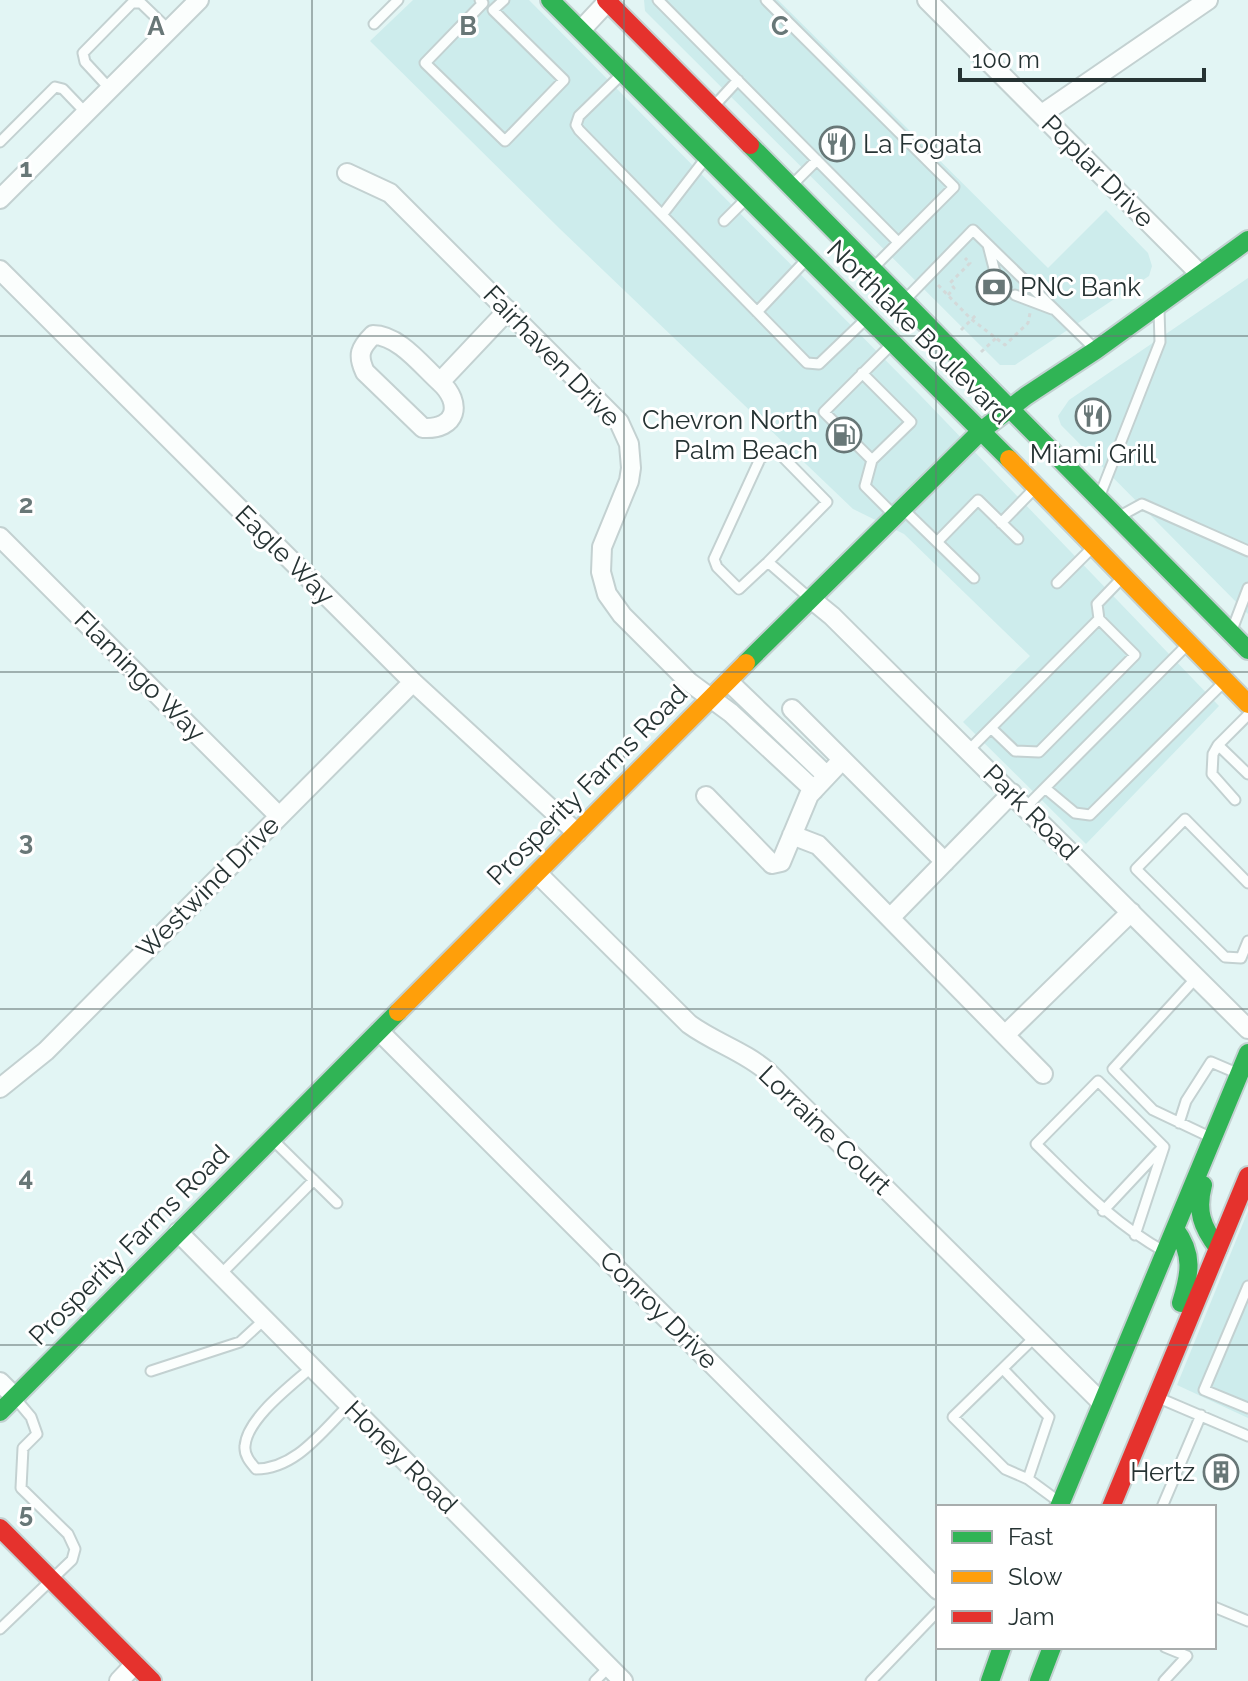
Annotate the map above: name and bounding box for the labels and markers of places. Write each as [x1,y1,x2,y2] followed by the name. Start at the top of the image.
[818,125,856,163] restaurant icon: La Fogata
[863,129,982,159] place label: La Fogata
[975,268,1013,306] bank icon: PNC Bank
[1020,272,1141,302] place label: PNC Bank
[1074,397,1112,435] restaurant icon: Miami Grill
[642,405,818,465] place label: Chevron North Palm Beach
[825,416,863,454] fuel station icon: Chevron North Palm Beach
[1030,439,1157,469] place label: Miami Grill
[1202,1453,1240,1491] building icon: Hertz
[1130,1457,1195,1487] place label: Hertz

